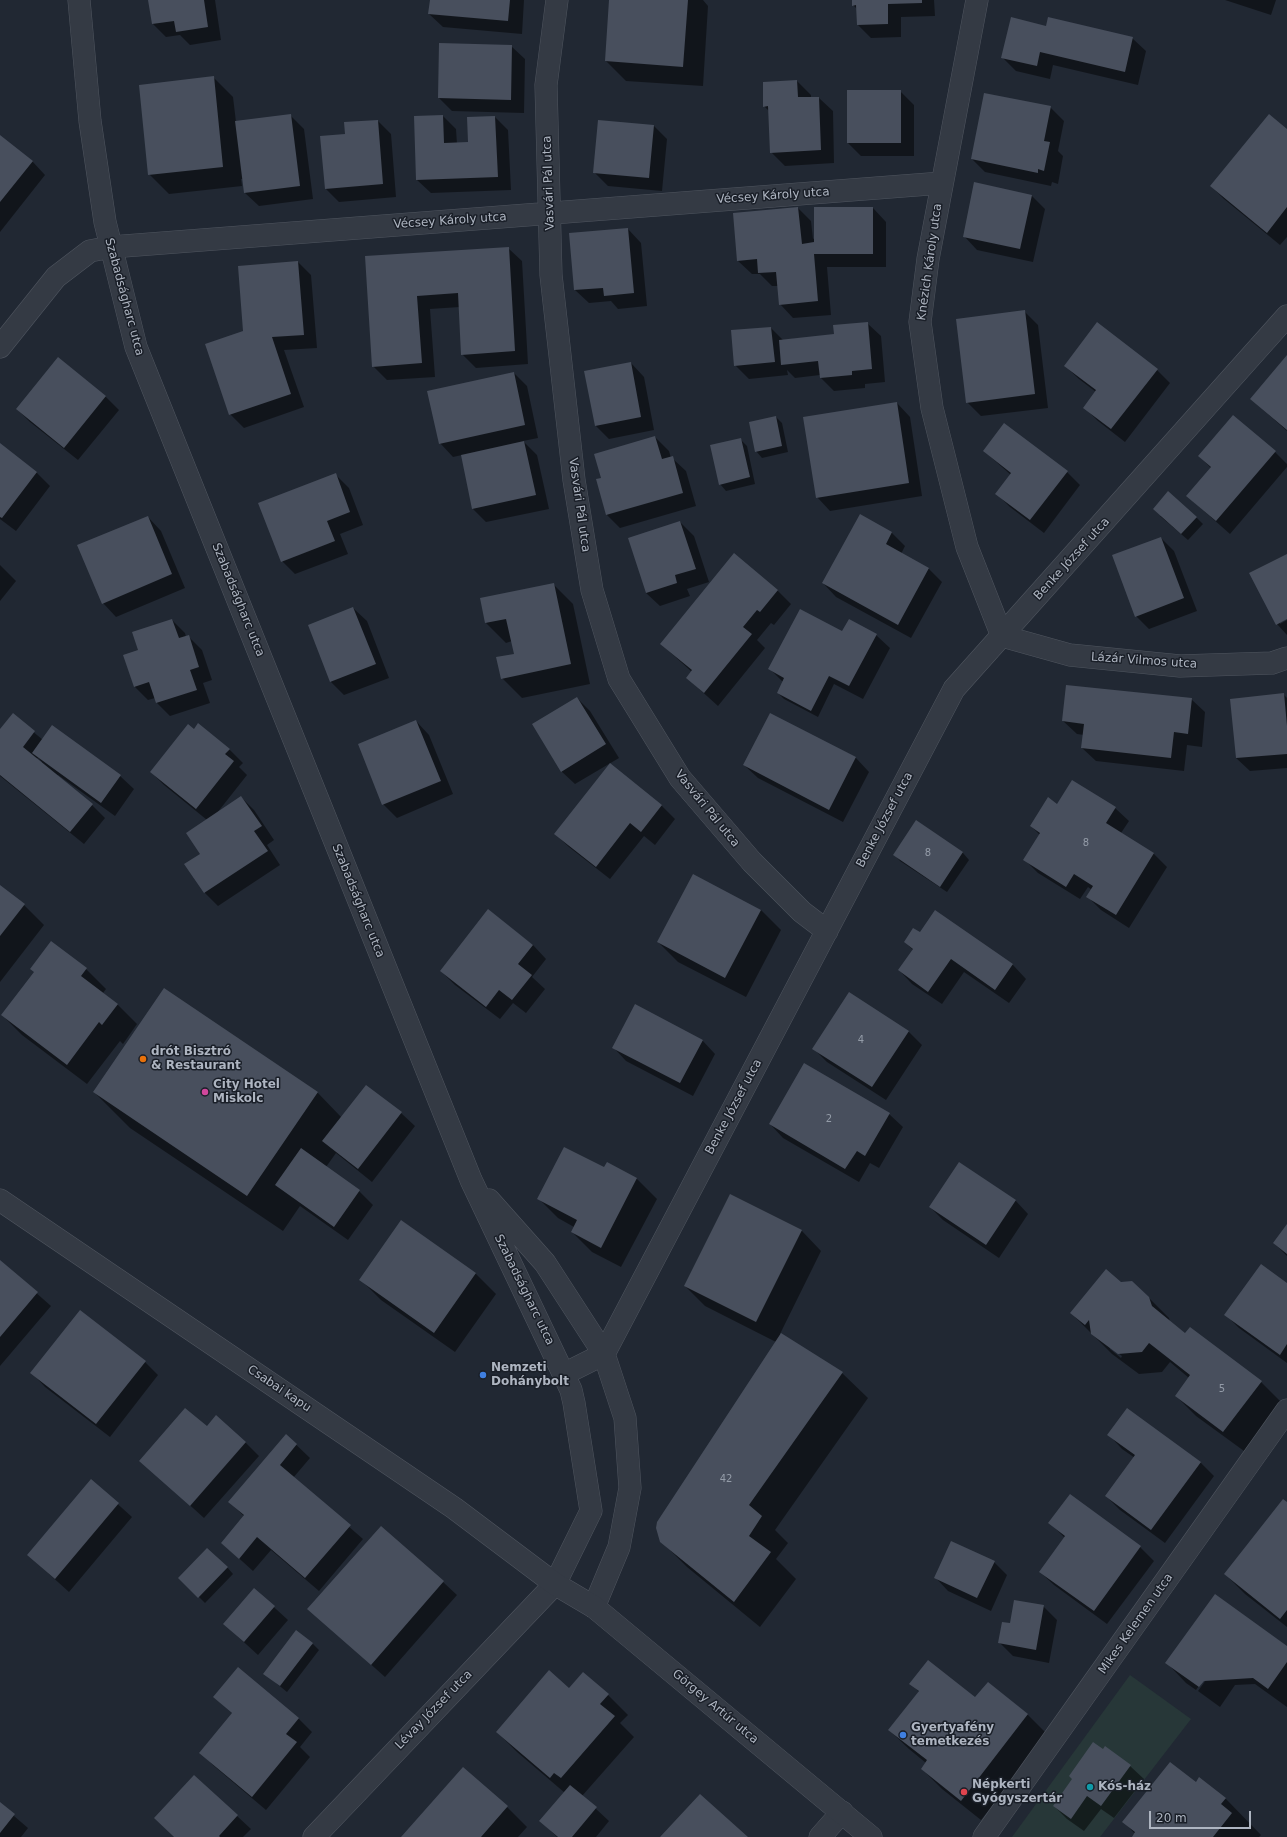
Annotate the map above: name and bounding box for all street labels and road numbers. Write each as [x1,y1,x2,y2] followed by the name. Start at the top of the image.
[540,135,558,231] street label: Vasvári Pál utca
[716,185,830,207] street label: Vécsey Károly utca
[915,203,945,321] street label: Knézich Károly utca
[393,210,507,232] street label: Vécsey Károly utca
[101,237,147,357] street label: Szabadságharc utca
[565,457,593,553] street label: Vasvári Pál utca
[1031,515,1113,603] street label: Benke József utca
[209,541,267,659] street label: Szabadságharc utca
[1090,650,1198,672] street label: Lázár Vilmos utca
[672,768,742,850] street label: Vasvári Pál utca
[854,770,916,870] street label: Benke József utca
[329,842,387,960] street label: Szabadságharc utca
[703,1057,765,1157] street label: Benke József utca
[491,1232,557,1348] street label: Szabadságharc utca
[245,1363,313,1415] street label: Csabai kapu
[1096,1571,1176,1677] street label: Mikes Kelemen utca
[393,1667,475,1753] street label: Lévay József utca
[669,1667,761,1747] street label: Görgey Artúr utca

